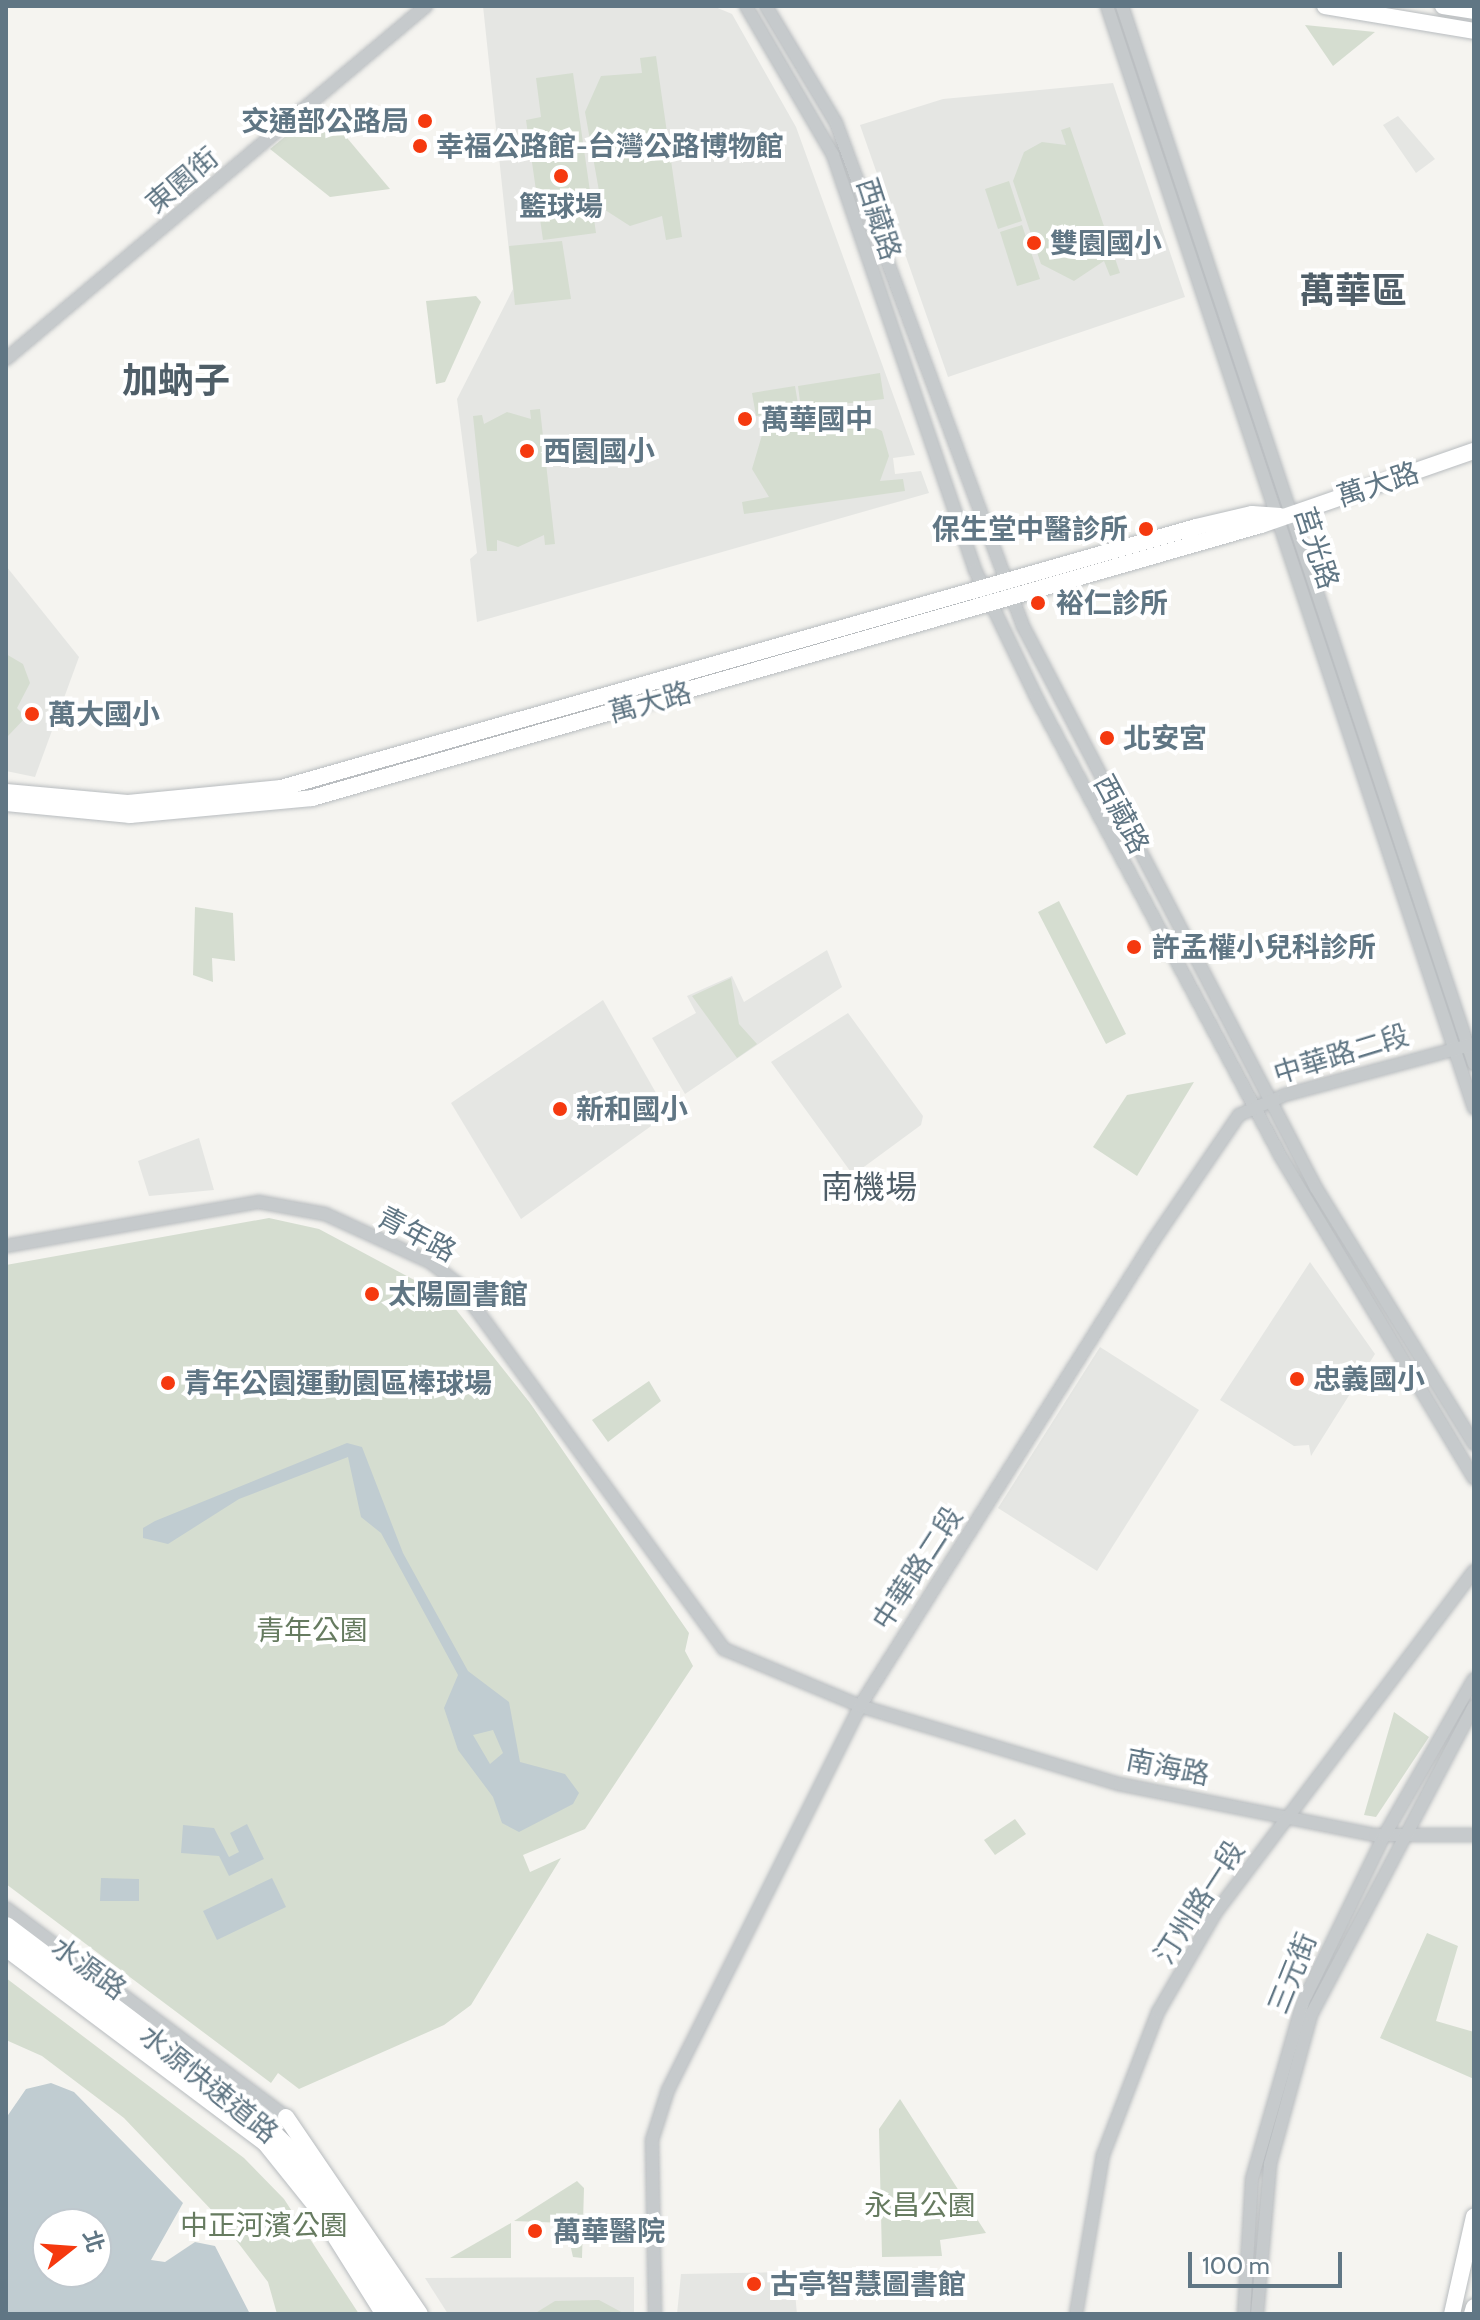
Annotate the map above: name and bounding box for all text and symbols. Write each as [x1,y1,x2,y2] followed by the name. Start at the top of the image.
[241,104,409,138] place label: 交通部公路局
[416,112,434,130] marker: 交通部公路局
[436,129,784,163] place label: 幸福公路館-台灣公路博物館
[411,137,429,155] marker: 幸福公路館-台灣公路博物館
[139,140,225,220] street label: 東園街
[552,167,570,185] marker: 籃球場
[850,174,908,264] street label: 西藏路
[519,189,603,223] place label: 籃球場
[1050,226,1162,260] place label: 雙園國小
[1025,234,1043,252] marker: 雙園國小
[1299,269,1407,313] district label: 萬華區
[122,359,230,403] district label: 加蚋子
[761,402,873,436] place label: 萬華國中
[736,410,754,428] marker: 萬華國中
[543,434,655,468] place label: 西園國小
[518,442,536,460] marker: 西園國小
[1333,455,1423,513] street label: 萬大路
[1288,503,1346,593] street label: 莒光路
[932,512,1128,546] place label: 保生堂中醫診所
[1135,518,1157,540] marker: 保生堂中醫診所
[1056,586,1168,620] place label: 裕仁診所
[1027,592,1049,614] marker: 裕仁診所
[605,675,695,729] street label: 萬大路
[48,697,160,731] place label: 萬大國小
[23,705,41,723] marker: 萬大國小
[1123,721,1207,755] place label: 北安宮
[1098,729,1116,747] marker: 北安宮
[1087,769,1157,859] street label: 西藏路
[1152,930,1376,964] place label: 許孟權小兒科診所
[1123,936,1145,958] marker: 許孟權小兒科診所
[1269,1017,1413,1091] street label: 中華路二段
[576,1092,688,1126] place label: 新和國小
[551,1100,569,1118] marker: 新和國小
[821,1168,917,1206] district label: 南機場
[372,1199,462,1269] street label: 青年路
[388,1277,528,1311] place label: 太陽圖書館
[363,1285,381,1303] marker: 太陽圖書館
[1313,1362,1425,1396] place label: 忠義國小
[184,1366,492,1400] place label: 青年公園運動園區棒球場
[1288,1370,1306,1388] marker: 忠義國小
[159,1374,177,1392] marker: 青年公園運動園區棒球場
[865,1500,969,1636] street label: 中華路二段
[256,1613,368,1647] park label: 青年公園
[1124,1742,1212,1792] street label: 南海路
[1147,1834,1251,1970] street label: 汀州路一段
[1261,1928,1323,2018] street label: 三元街
[45,1930,133,2006] street label: 水源路
[133,2018,285,2150] street label: 水源快速道路
[864,2188,976,2222] park label: 永昌公園
[32,2208,112,2288] north arrow
[180,2208,348,2242] park label: 中正河濱公園
[553,2214,665,2248] place label: 萬華醫院
[524,2220,546,2242] marker: 萬華醫院
[77,2227,110,2256] text: 北
[1192,2236,1346,2286] scale bar
[1202,2251,1270,2280] text: 100 m
[770,2267,966,2301] place label: 古亭智慧圖書館
[745,2275,763,2293] marker: 古亭智慧圖書館

